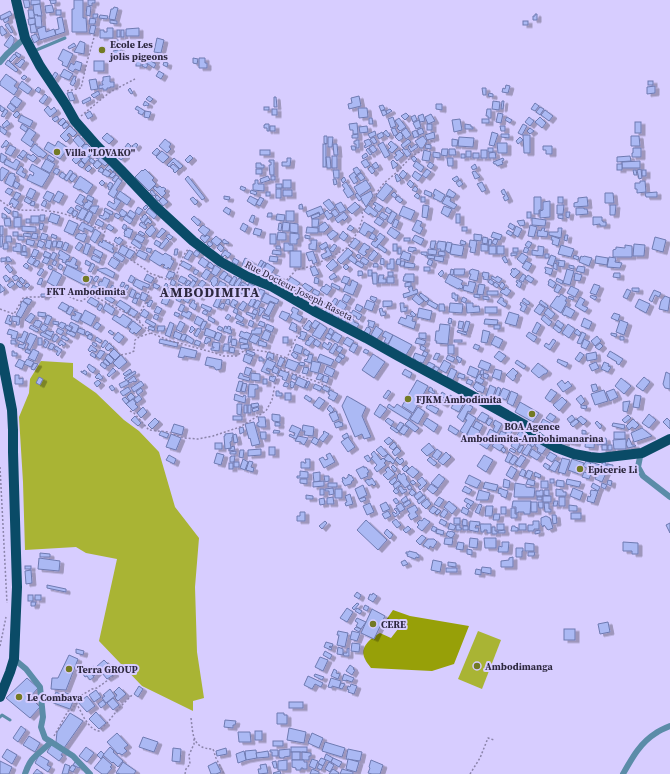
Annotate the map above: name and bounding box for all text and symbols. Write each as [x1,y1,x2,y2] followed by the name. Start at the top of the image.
[109,38,168,63] place label: Ecole Les jolis pigeons
[97,45,107,55] marker: Ecole Les jolis pigeons
[65,146,136,159] place label: Villa "LOVAKO"
[52,147,62,157] marker: Villa "LOVAKO"
[243,258,356,324] street label: Rue Docteur Joseph Raseta
[81,274,91,284] marker: FKT Ambodimita
[160,282,260,302] district label: AMBODIMITA
[47,285,126,298] place label: FKT Ambodimita
[416,393,502,406] place label: FJKM Ambodimita
[403,394,413,404] marker: FJKM Ambodimita
[527,409,537,419] marker: BOA Agence Ambodimita-Ambohimanarina
[461,420,604,445] place label: BOA Agence Ambodimita-Ambohimanarina
[588,463,637,476] place label: Epicerie Li
[575,464,585,474] marker: Epicerie Li
[381,618,406,631] place label: CERE
[368,619,378,629] marker: CERE
[485,660,554,673] place label: Ambodimanga
[472,661,482,671] marker: Ambodimanga
[77,663,138,676] place label: Terra GROUP
[64,664,74,674] marker: Terra GROUP
[27,691,83,704] place label: Le Combava
[14,692,24,702] marker: Le Combava

